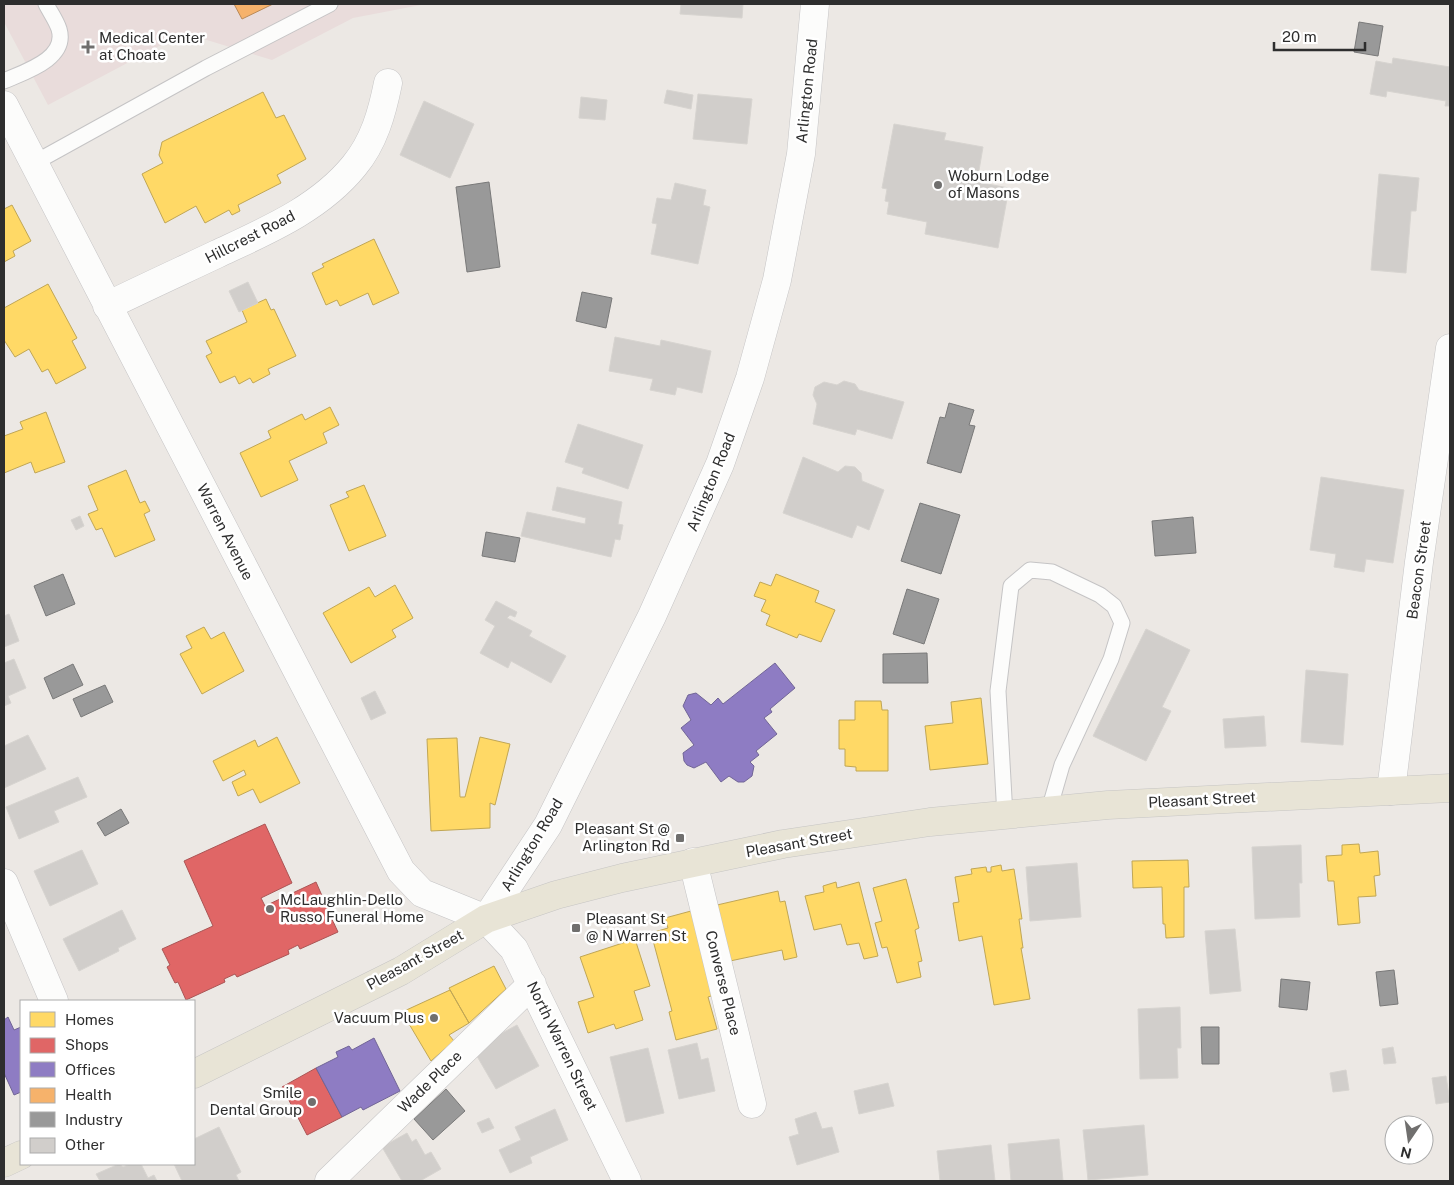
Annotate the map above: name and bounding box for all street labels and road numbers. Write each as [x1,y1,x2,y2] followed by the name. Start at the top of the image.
[793,38,820,144] street label: Arlington Road
[202,207,298,266] street label: Hillcrest Road
[683,430,738,534] street label: Arlington Road
[194,481,257,583] street label: Warren Avenue
[1403,519,1434,620] street label: Beacon Street
[1148,788,1256,811] street label: Pleasant Street
[497,795,566,894] street label: Arlington Road
[744,825,854,860] street label: Pleasant Street
[363,926,466,993] street label: Pleasant Street
[702,929,745,1037] street label: Converse Place
[524,979,601,1113] street label: North Warren Street
[394,1047,465,1116] street label: Wade Place

